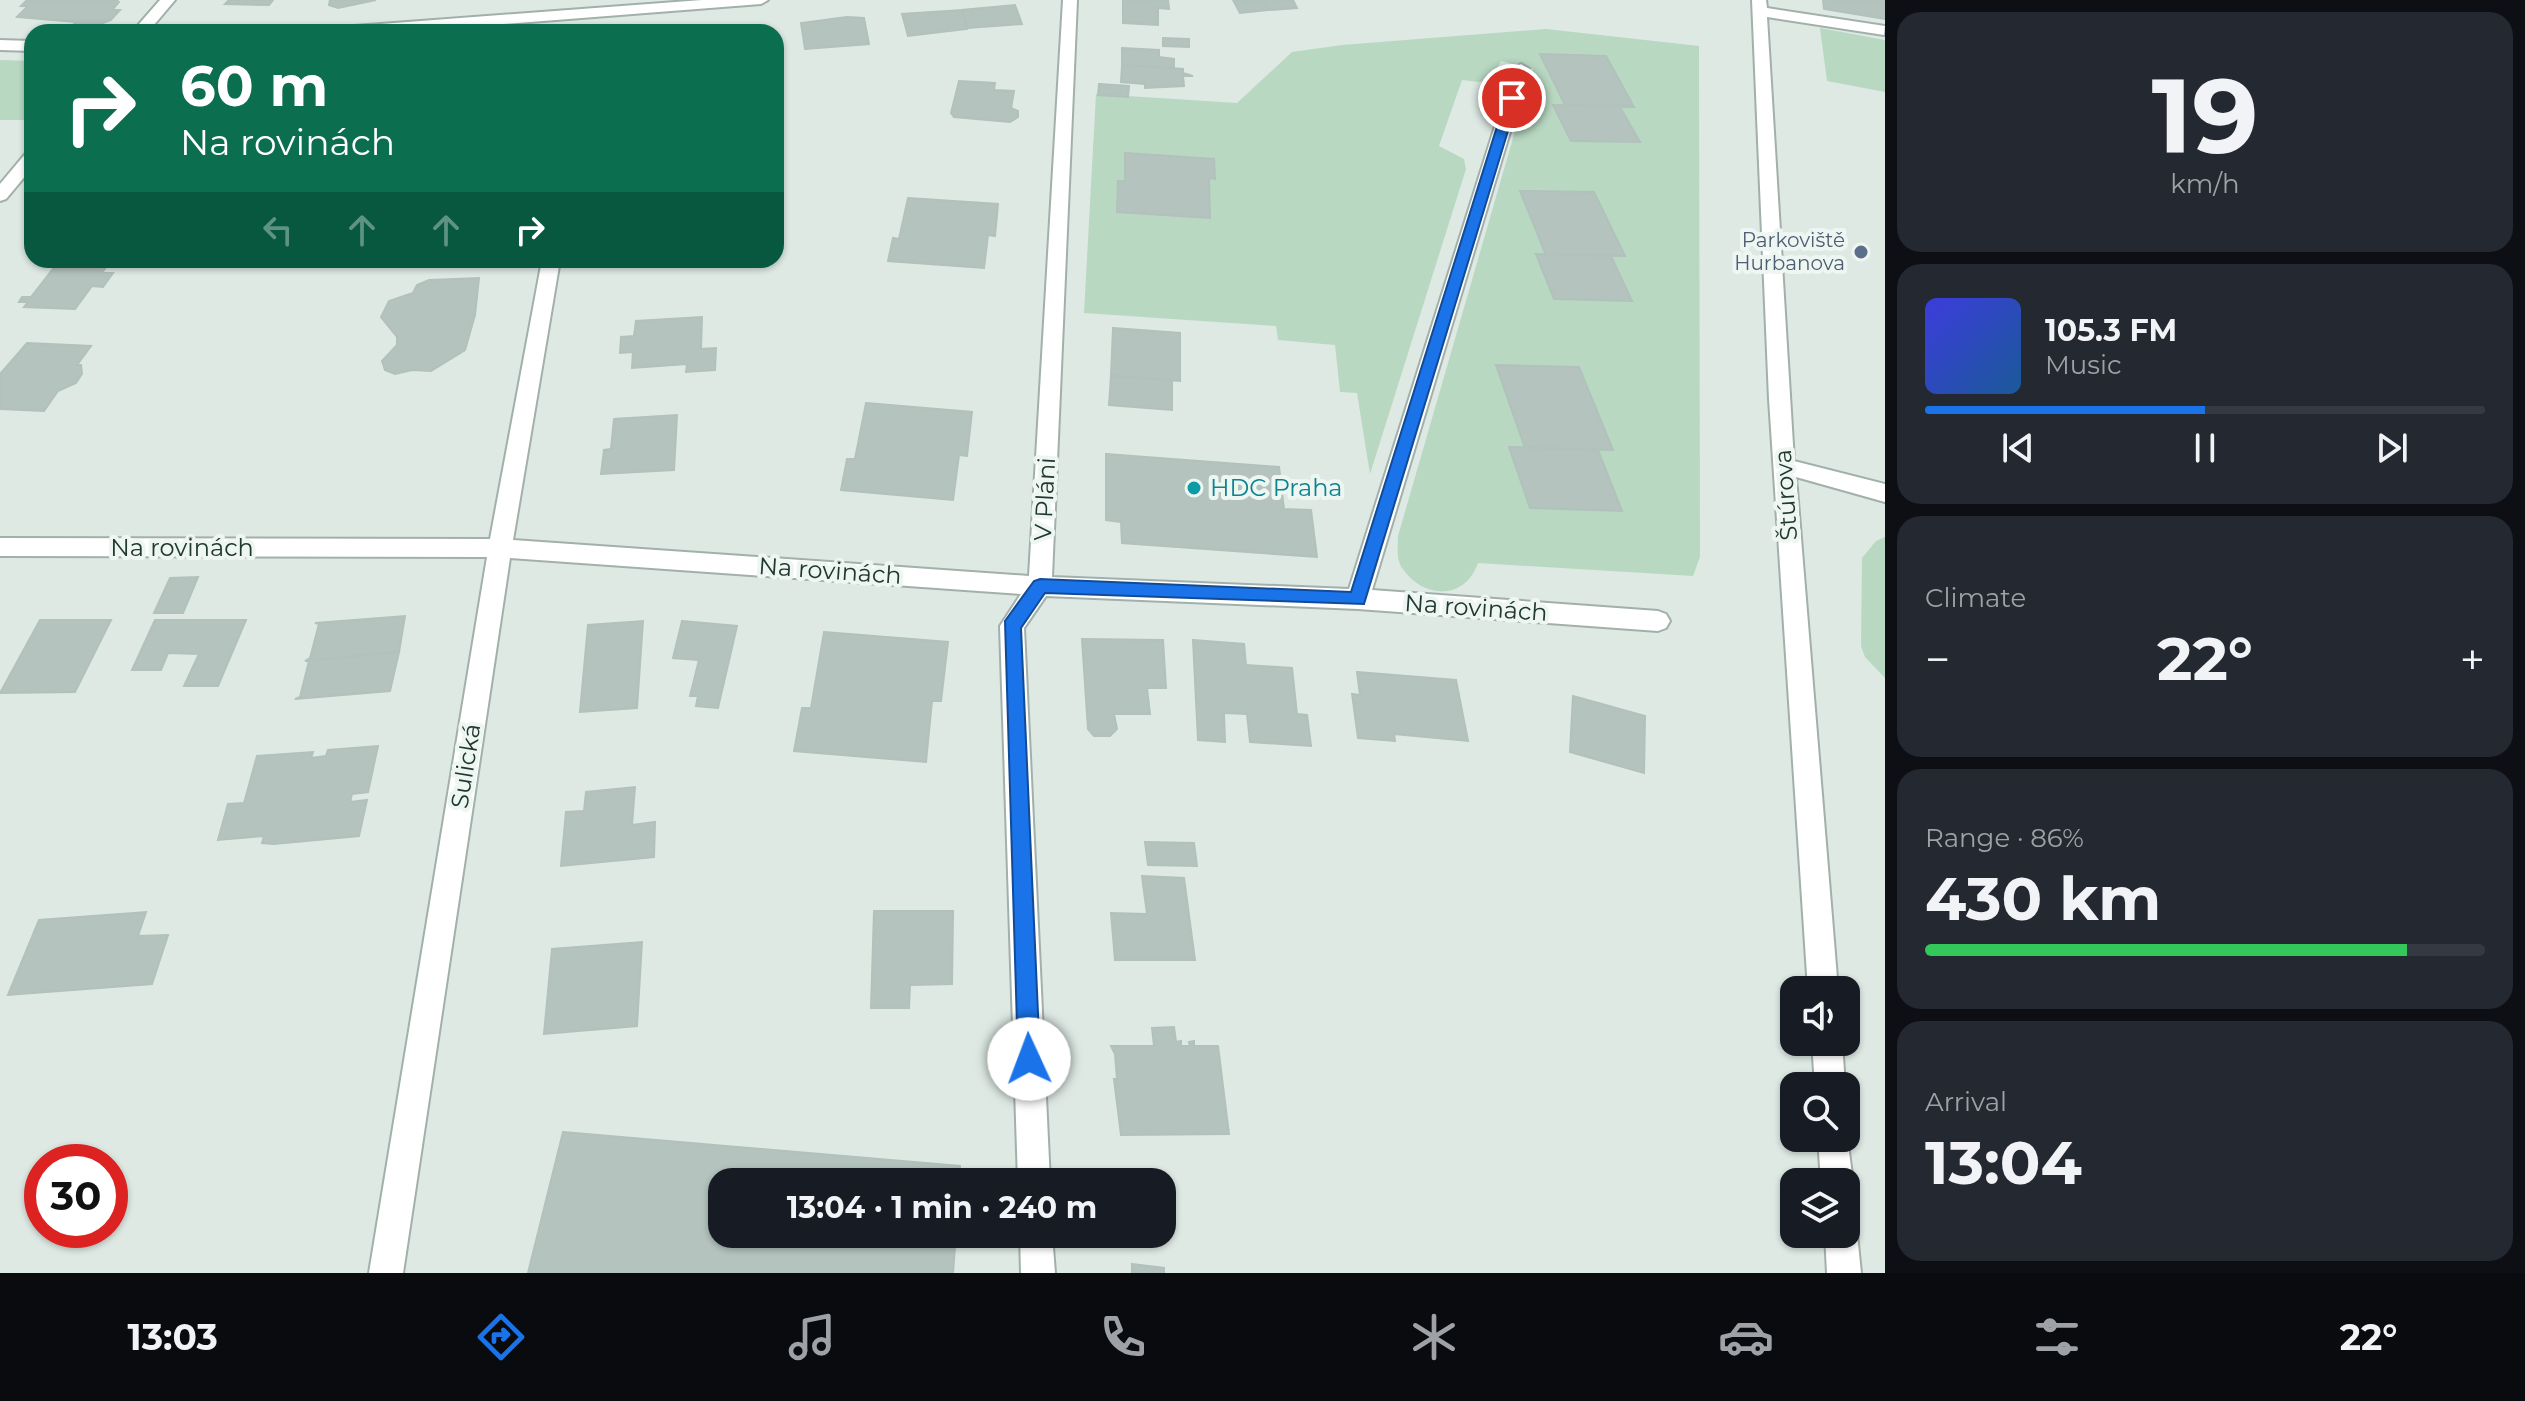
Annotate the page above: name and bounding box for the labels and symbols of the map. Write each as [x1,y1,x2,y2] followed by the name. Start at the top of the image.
[1478,64,1546,132] pin
[1734,228,1845,275] place label: Parkoviště Hurbanova
[1852,243,1870,261] marker: Parkoviště Hurbanova
[1768,448,1803,542] street label: Štúrova
[1028,456,1061,541] street label: V Pláni
[1210,473,1343,502] place label: HDC Praha
[1185,479,1203,497] marker: HDC Praha
[110,533,254,562] street label: Na rovinách
[758,551,903,590] street label: Na rovinách
[1404,588,1549,627] street label: Na rovinách
[445,721,487,810] street label: Sulická
[987,1017,1071,1101] position arrow
[24,1144,128,1248] speed limit sign: 30

